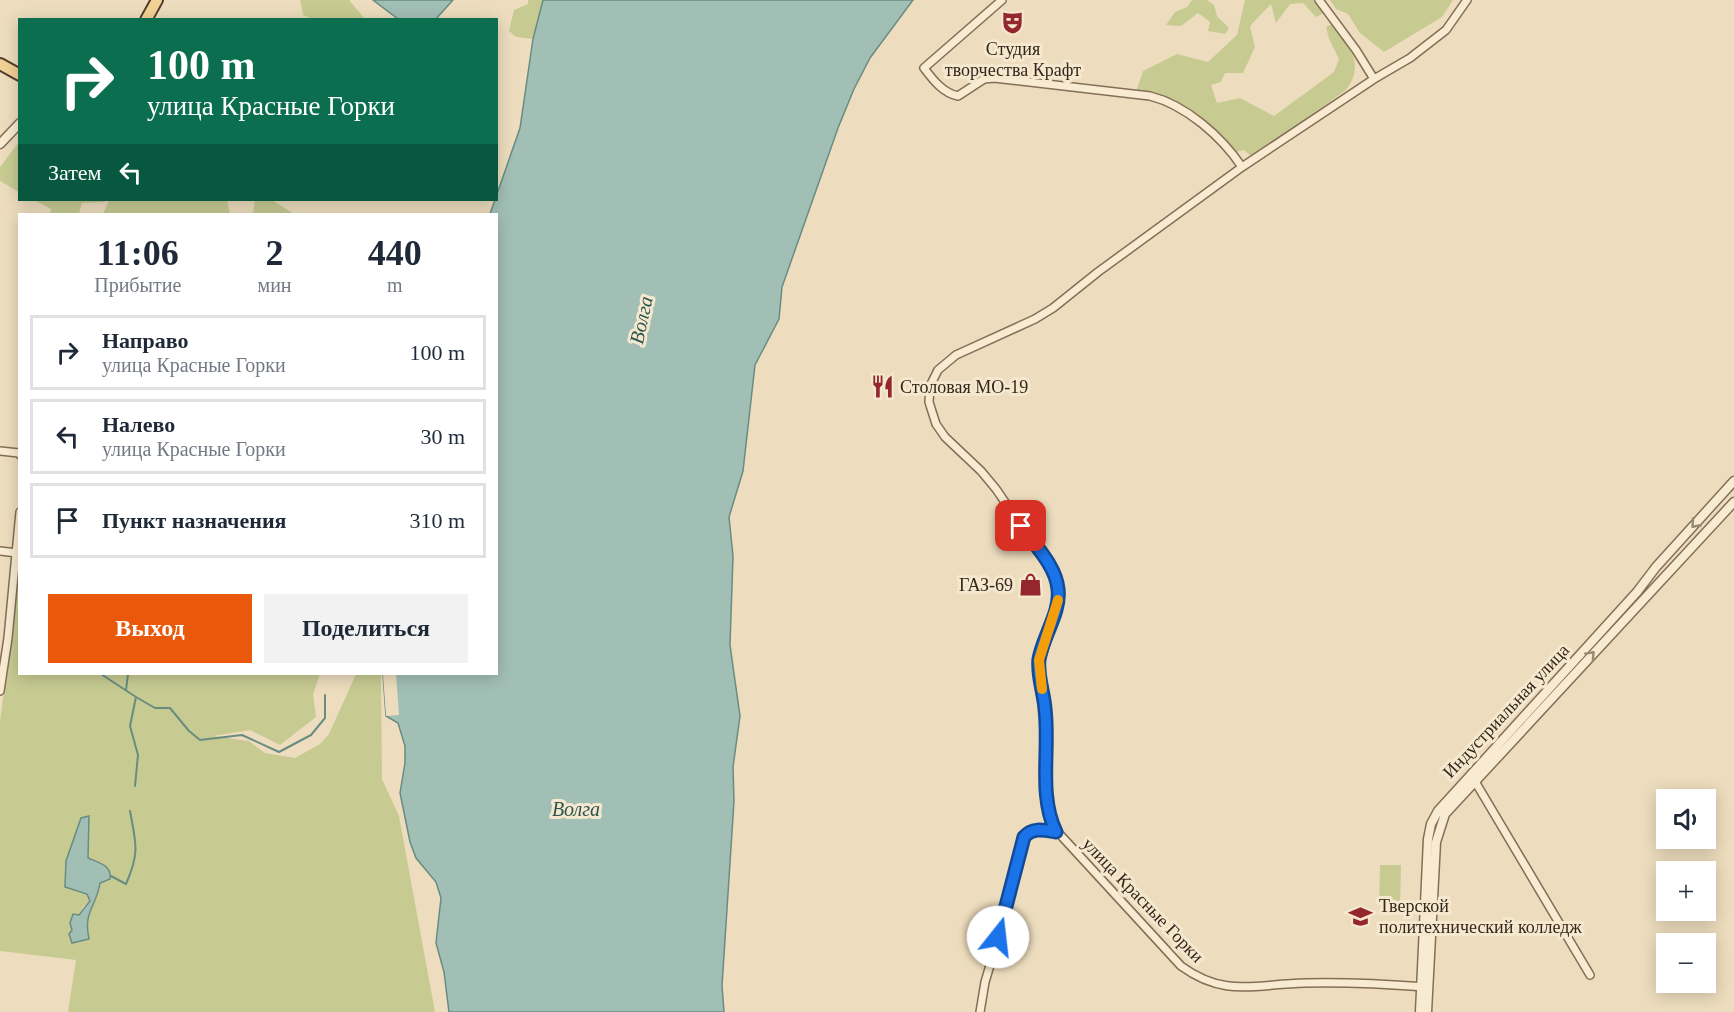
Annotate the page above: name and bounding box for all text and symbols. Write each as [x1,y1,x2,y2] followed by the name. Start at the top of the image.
[1000,10,1026,36] theatre icon: Студия творчества Крафт
[945,39,1081,80] place label: Студия творчества Крафт
[48,42,126,120] icon: right
[147,42,256,88] text: 100 m
[147,91,395,121] text: улица Красные Горки
[114,156,147,189] icon: left
[48,160,102,185] text: Затем
[97,233,179,273] text: 11:06
[266,233,284,273] text: 2
[368,233,422,273] text: 440
[94,274,181,296] text: Прибытие
[258,274,292,296] text: мин
[387,274,403,296] text: m
[625,294,657,346] water label: Волга
[102,328,188,353] text: Направо
[51,336,84,369] icon: right
[409,340,465,365] text: 100 m
[102,354,286,376] text: улица Красные Горки
[869,374,895,400] restaurant icon: Столовая МО-19
[900,377,1028,397] place label: Столовая МО-19
[102,412,175,437] text: Налево
[51,420,84,453] icon: left
[420,424,465,449] text: 30 m
[102,438,286,460] text: улица Красные Горки
[995,500,1046,551] pin
[51,504,84,537] icon: arrive
[102,508,287,533] text: Пункт назначения
[409,508,465,533] text: 310 m
[1004,509,1037,542] icon: arrive
[1691,517,1702,528] one-way arrow
[1018,572,1044,598] shop icon: ГАЗ-69
[959,575,1013,595] place label: ГАЗ-69
[48,594,252,663] button: Выход
[264,594,468,663] button: Поделиться
[1439,640,1573,782] street label: Индустриальная улица
[1584,652,1595,662] one-way arrow
[1656,789,1716,993] map controls
[1656,789,1716,849] button: sound
[552,798,600,820] water label: Волга
[1078,834,1208,967] street label: улица Красные Горки
[1656,861,1716,921] button: +
[1379,896,1582,937] place label: Тверской политехнический колледж
[1348,903,1374,929] school or university icon: Тверской политехнический колледж
[966,905,1030,969] position arrow
[1656,933,1716,993] button: −

